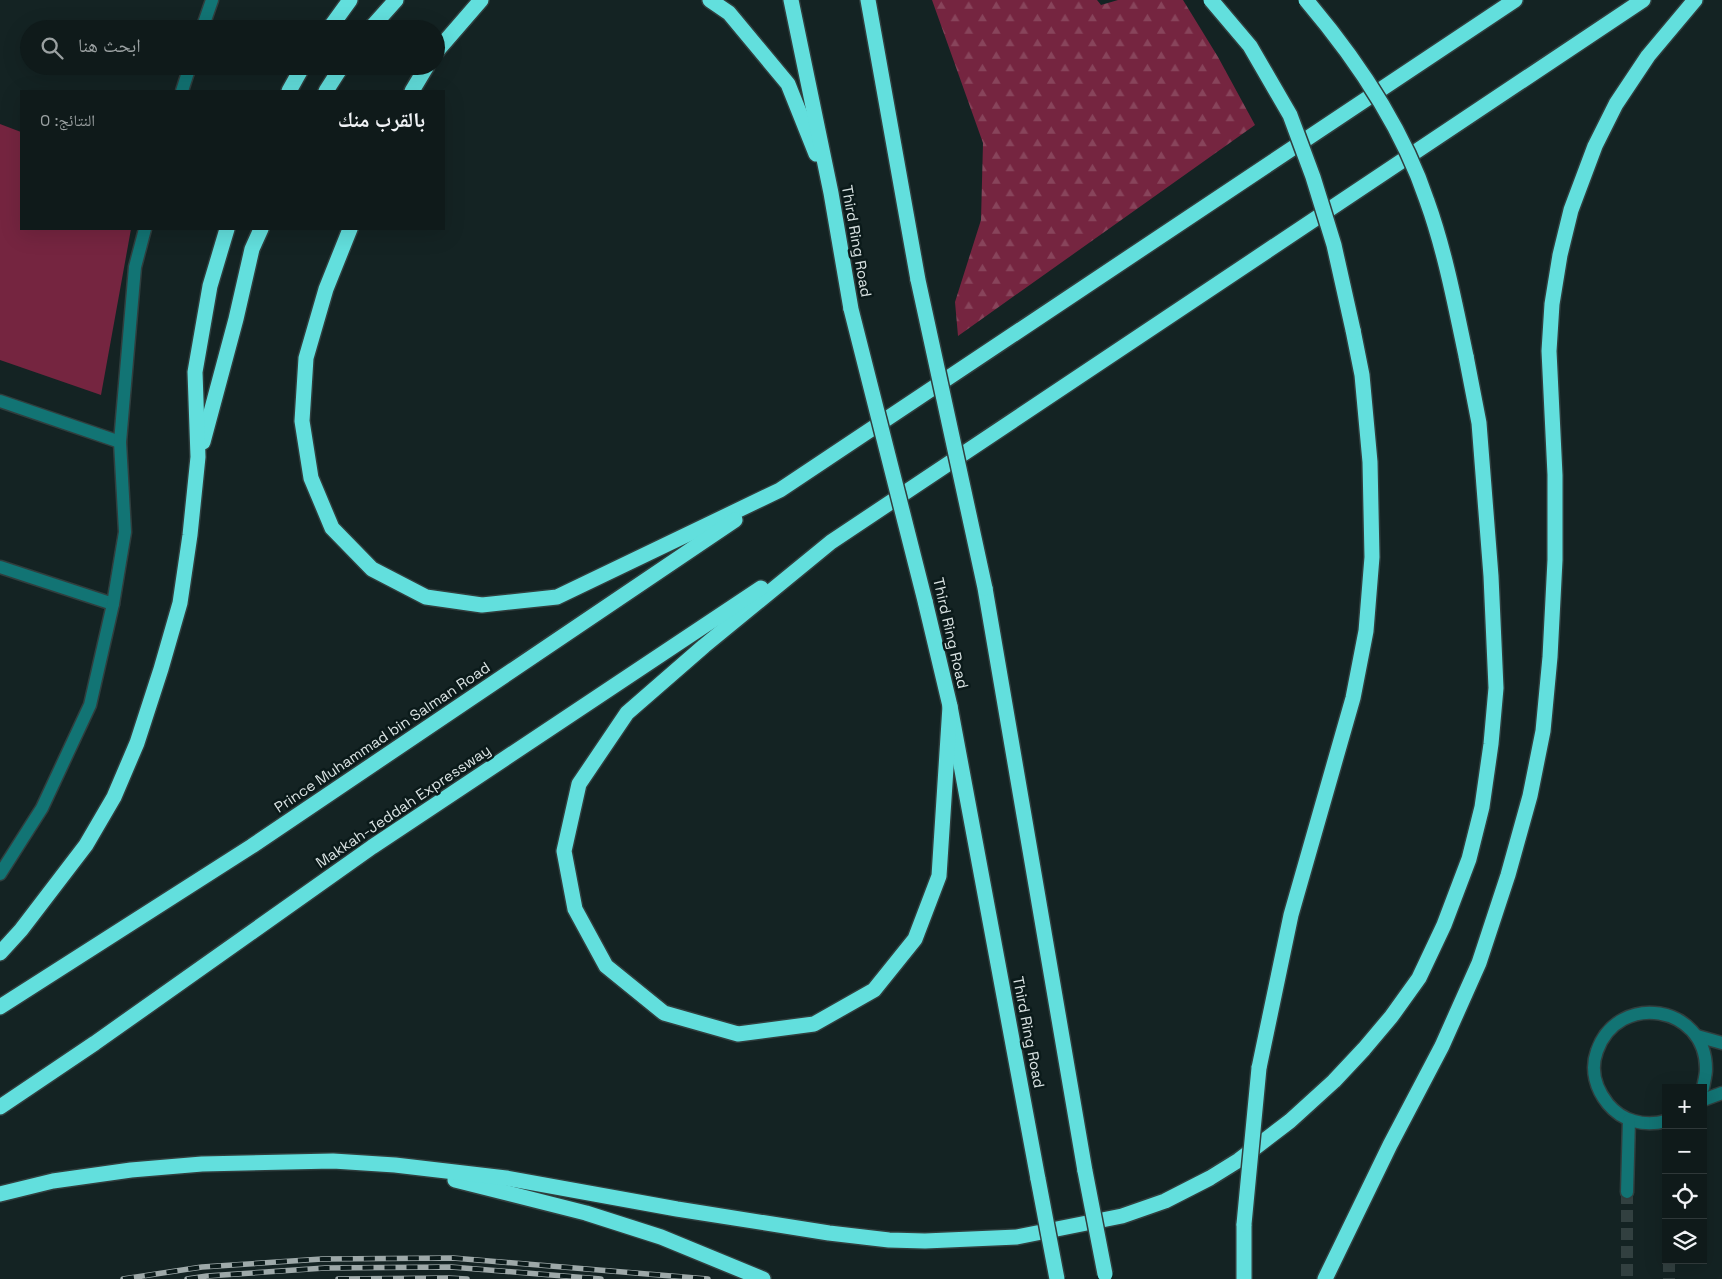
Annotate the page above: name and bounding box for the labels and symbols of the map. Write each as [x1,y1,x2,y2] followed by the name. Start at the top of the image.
[838,184,876,298] street label: Third Ring Road
[929,576,973,690] street label: Third Ring Road
[270,657,494,817] street label: Prince Muhammad bin Salman Road
[312,740,494,872] street label: Makkah-Jeddah Expressway
[1009,975,1049,1089] street label: Third Ring Road

